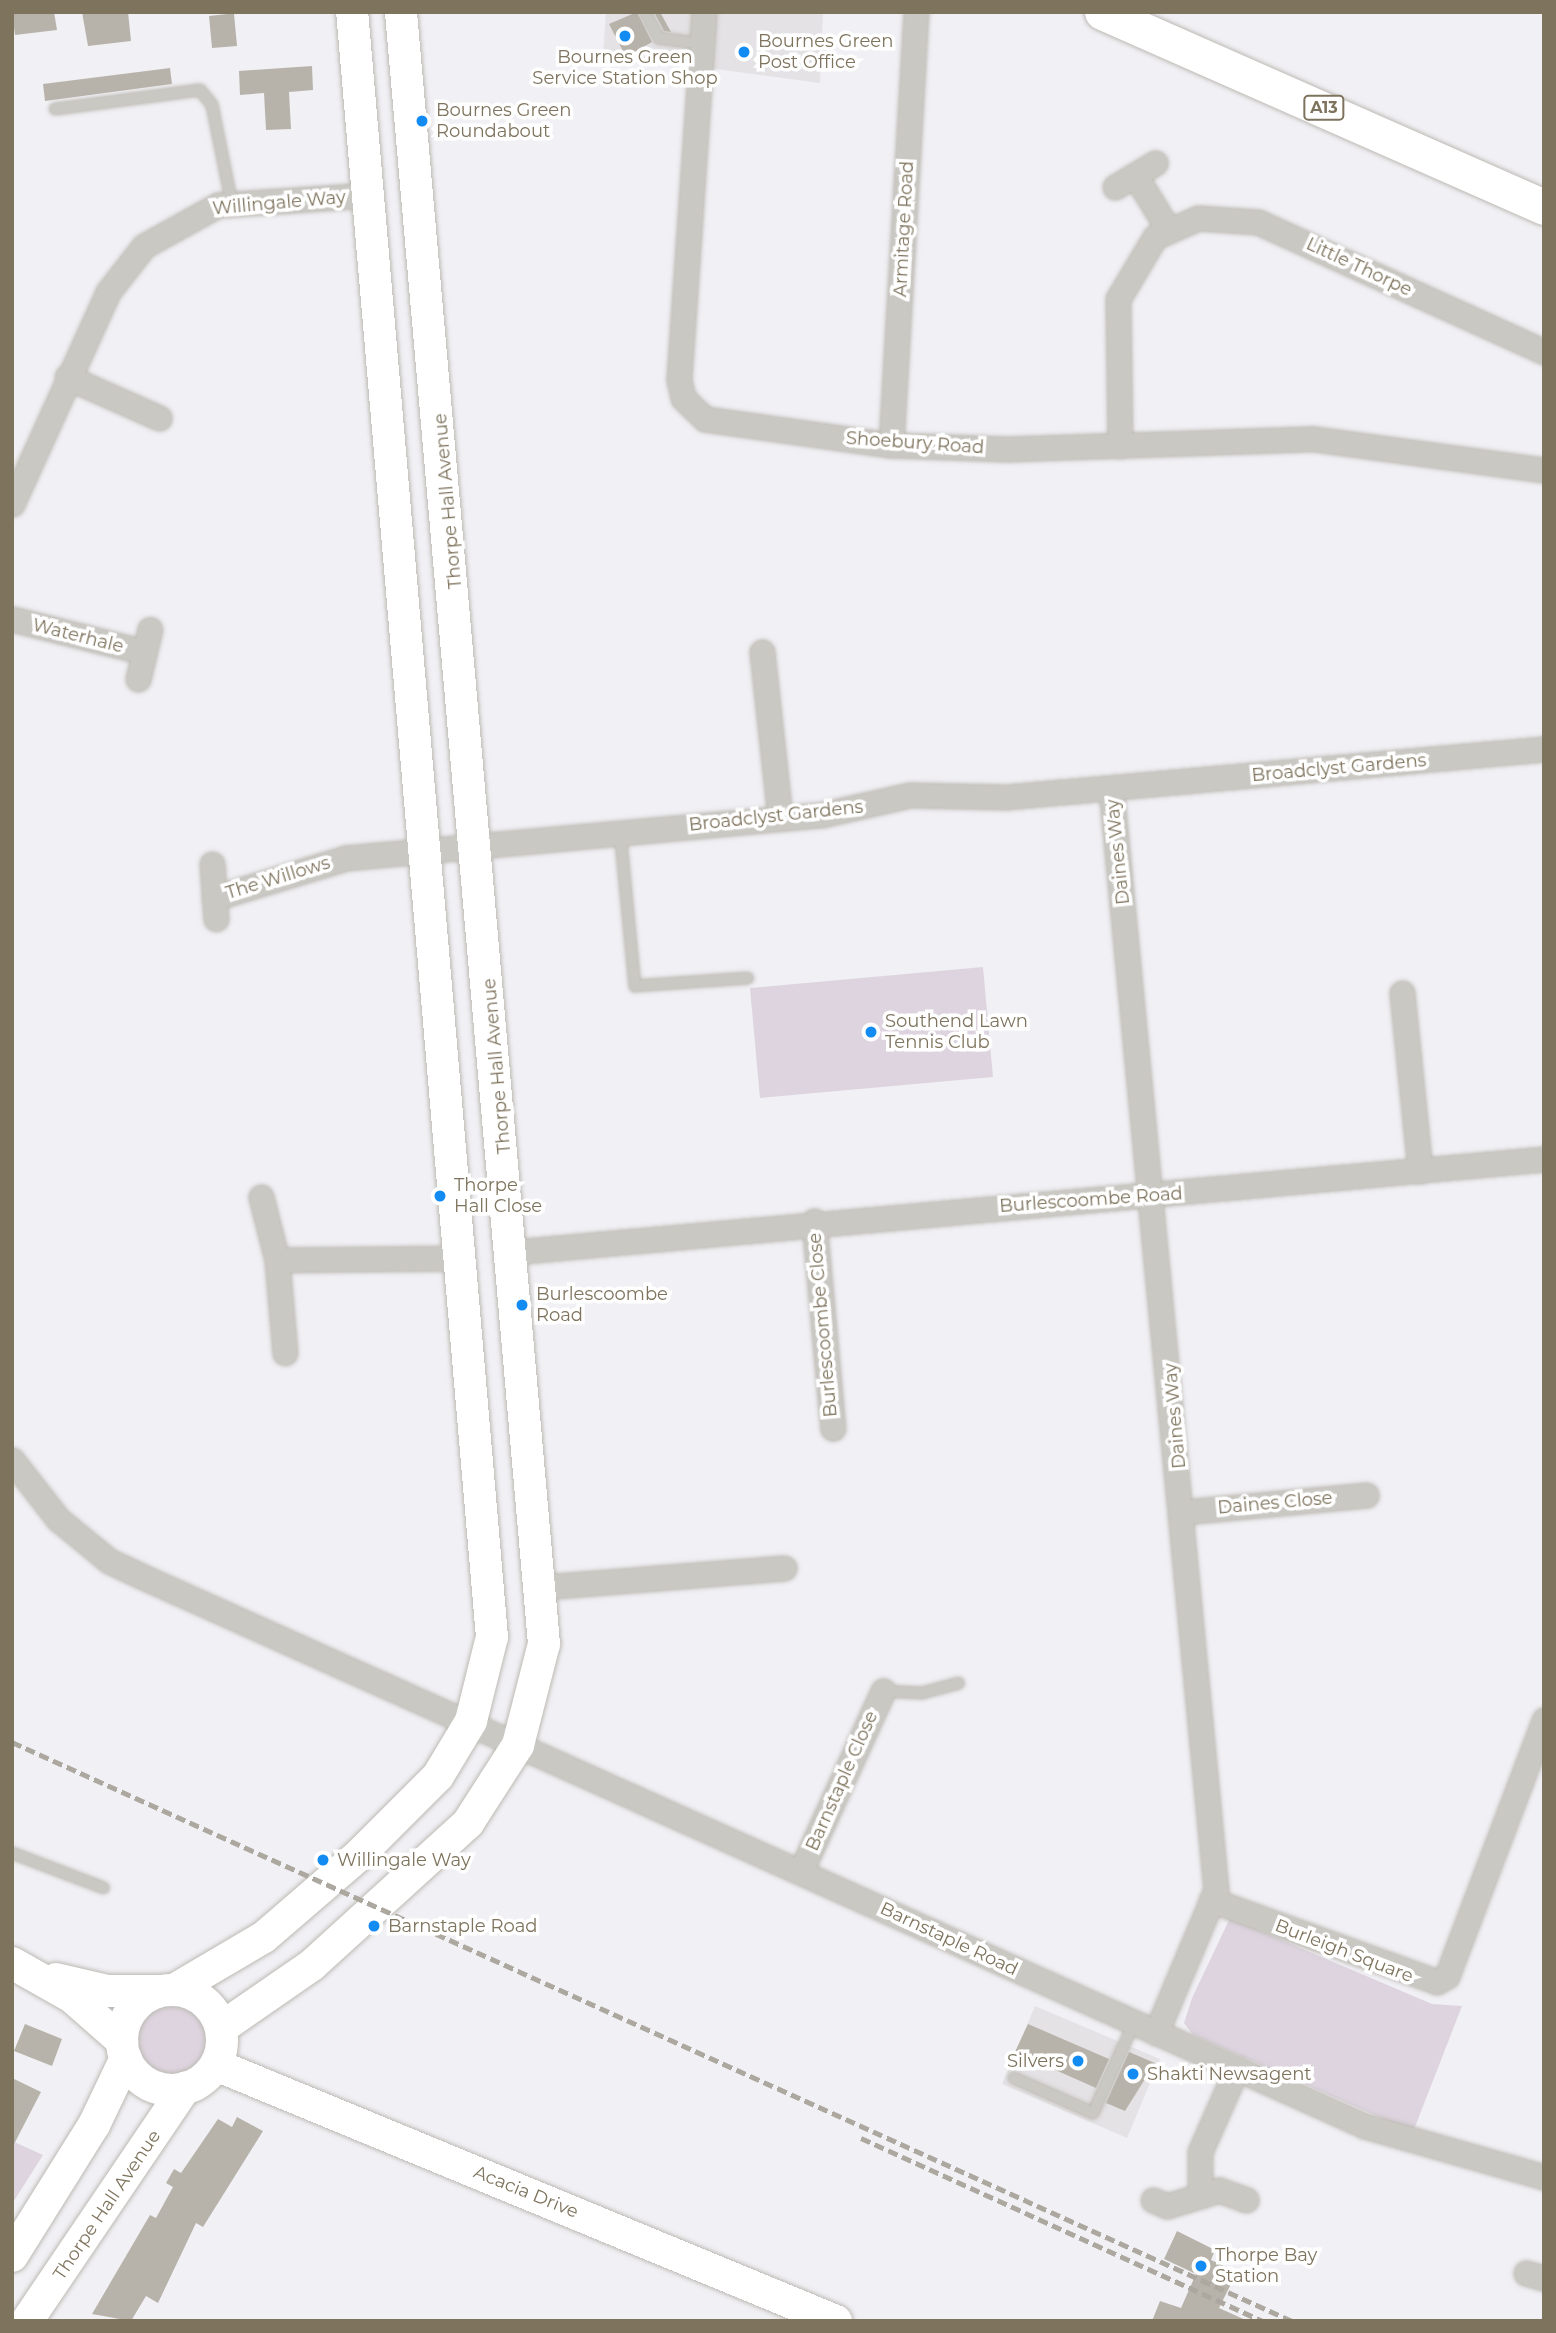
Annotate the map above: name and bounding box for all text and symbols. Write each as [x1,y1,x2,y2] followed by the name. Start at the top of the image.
[617,28,633,44] marker: Bournes Green Service Station Shop
[758,31,893,74] place label: Bournes Green Post Office
[736,44,752,60] marker: Bournes Green Post Office
[532,47,718,90] place label: Bournes Green Service Station Shop
[1303,96,1345,120] road number: A13
[436,100,571,142] place label: Bournes Green Roundabout
[414,113,430,129] marker: Bournes Green Roundabout
[890,160,918,298] street label: Armitage Road
[211,186,347,220] street label: Willingale Way
[1303,233,1415,301] street label: Little Thorpe
[430,412,466,590] street label: Thorpe Hall Avenue
[845,427,985,459] street label: Shoebury Road
[30,614,126,658] street label: Waterhale
[1251,750,1427,786] street label: Broadclyst Gardens
[688,796,864,836] street label: Broadclyst Gardens
[1102,798,1134,906] street label: Daines Way
[223,852,333,904] street label: The Willows
[479,977,515,1155] street label: Thorpe Hall Avenue
[885,1011,1028,1054] place label: Southend Lawn Tennis Club
[863,1024,879,1040] marker: Southend Lawn Tennis Club
[454,1175,542,1218] place label: Thorpe Hall Close
[999,1183,1183,1217] street label: Burlescoombe Road
[432,1188,448,1204] marker: Thorpe Hall Close
[804,1232,842,1418] street label: Burlescoombe Close
[536,1284,668,1326] place label: Burlescoombe Road
[514,1297,530,1313] marker: Burlescoombe Road
[1160,1362,1190,1470] street label: Daines Way
[1217,1487,1333,1519] street label: Daines Close
[801,1708,883,1854] street label: Barnstaple Close
[337,1849,471,1871] place label: Willingale Way
[315,1852,331,1868] marker: Willingale Way
[877,1898,1021,1980] street label: Barnstaple Road
[388,1915,537,1937] place label: Barnstaple Road
[1272,1915,1416,1987] street label: Burleigh Square
[366,1918,382,1934] marker: Barnstaple Road
[1007,2050,1064,2072] place label: Silvers
[1070,2053,1086,2069] marker: Silvers
[1147,2063,1312,2085] place label: Shakti Newsagent
[1125,2066,1141,2082] marker: Shakti Newsagent
[49,2126,165,2284] street label: Thorpe Hall Avenue
[471,2161,581,2223] street label: Acacia Drive
[1215,2245,1317,2288] place label: Thorpe Bay Station
[1193,2258,1209,2274] marker: Thorpe Bay Station

